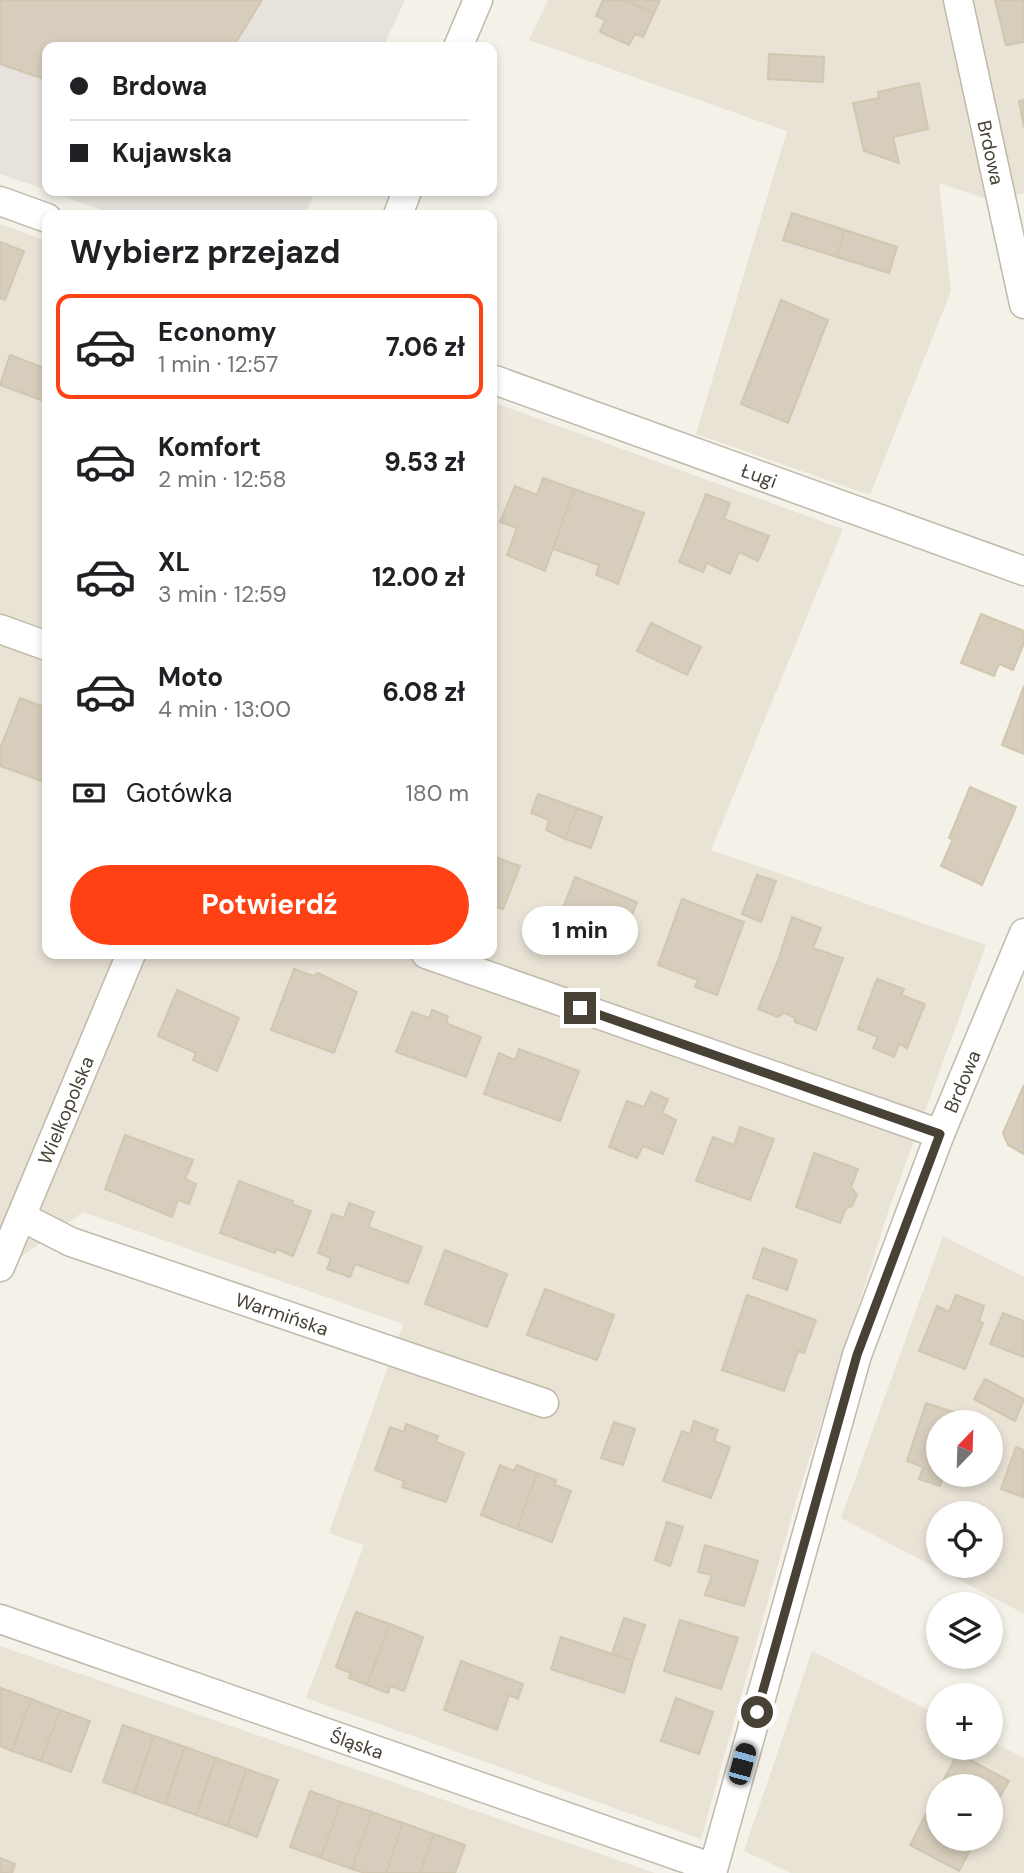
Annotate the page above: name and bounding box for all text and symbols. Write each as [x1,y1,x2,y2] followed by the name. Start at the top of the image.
[112,69,207,103] text: Brdowa
[972,118,1010,187] street label: Brdowa
[112,136,232,170] text: Kujawska
[70,231,340,273] text: Wybierz przejazd
[74,315,137,378] icon: car
[158,315,276,349] text: Economy
[386,330,465,364] text: 7.06 zł
[158,349,278,379] text: 1 min · 12:57
[74,430,137,493] icon: car
[158,430,261,464] text: Komfort
[384,445,465,479] text: 9.53 zł
[738,457,781,493] street label: Ługi
[158,464,286,494] text: 2 min · 12:58
[74,545,137,608] icon: car
[158,545,190,579] text: XL
[372,560,465,594] text: 12.00 zł
[158,579,287,609] text: 3 min · 12:59
[74,660,137,723] icon: car
[158,660,223,694] text: Moto
[383,675,465,709] text: 6.08 zł
[158,694,291,724] text: 4 min · 13:00
[70,774,108,812] icon: cash
[126,776,232,810] text: Gotówka
[405,778,469,808] text: 180 m
[70,865,469,945] button: Potwierdź
[522,906,638,956] callout: 1 min
[552,915,608,945] text: 1 min
[564,992,596,1024] route end
[938,1046,986,1116] street label: Brdowa
[32,1052,99,1168] street label: Wielkopolska
[232,1286,332,1341] street label: Warmińska
[926,1410,1003,1488] north arrow
[926,1410,1003,1851] map controls
[926,1501,1003,1578] button: locate
[926,1592,1003,1669] button: layers
[926,1683,1003,1760] button: +
[741,1696,773,1728] route start
[327,1723,387,1765] street label: Śląska
[727,1741,758,1787] car
[926,1774,1003,1851] button: −

